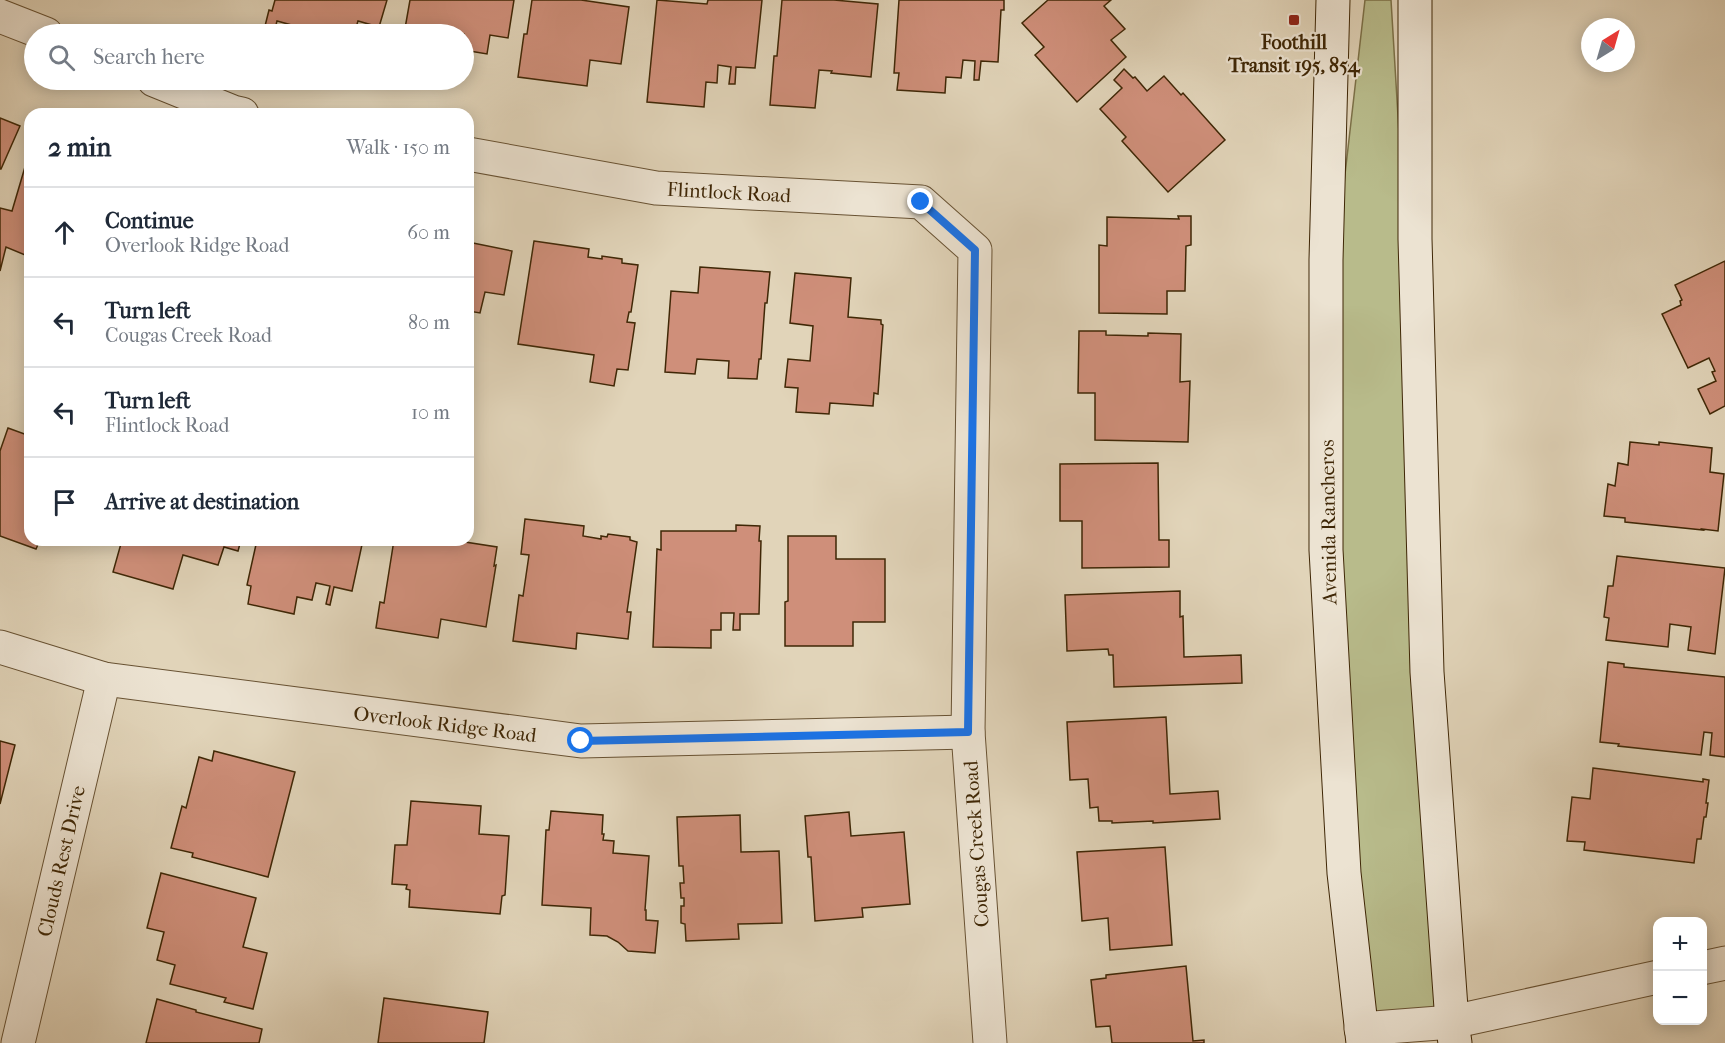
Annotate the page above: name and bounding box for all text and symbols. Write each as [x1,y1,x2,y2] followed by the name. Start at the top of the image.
[1287,13,1301,27] marker: Foothill Transit 195, 854
[1581,18,1635,72] north arrow
[24,24,474,90] search box
[1227,31,1361,78] place label: Foothill Transit 195, 854
[45,41,78,74] icon: search
[93,44,205,70] text: Search here
[48,132,111,163] text: 2 min
[346,136,450,159] text: Walk · 150 m
[666,178,793,207] street label: Flintlock Road
[907,188,933,214] route end
[105,208,194,234] text: Continue
[48,216,81,249] icon: ahead
[407,221,450,244] text: 60 m
[105,234,289,257] text: Overlook Ridge Road
[105,298,191,324] text: Turn left
[48,306,81,339] icon: left
[408,311,450,334] text: 80 m
[105,324,272,347] text: Cougas Creek Road
[105,388,191,414] text: Turn left
[48,396,81,429] icon: left
[411,401,450,424] text: 10 m
[105,414,229,437] text: Flintlock Road
[1316,439,1341,606] street label: Avenida Rancheros
[48,486,81,519] icon: arrive
[105,489,299,515] text: Arrive at destination
[352,702,539,747] street label: Overlook Ridge Road
[567,727,593,753] route start
[959,759,994,928] street label: Cougas Creek Road
[33,783,90,939] street label: Clouds Rest Drive
[1653,917,1707,1025] map controls
[1653,917,1707,971] button: +
[1653,971,1707,1025] button: −

